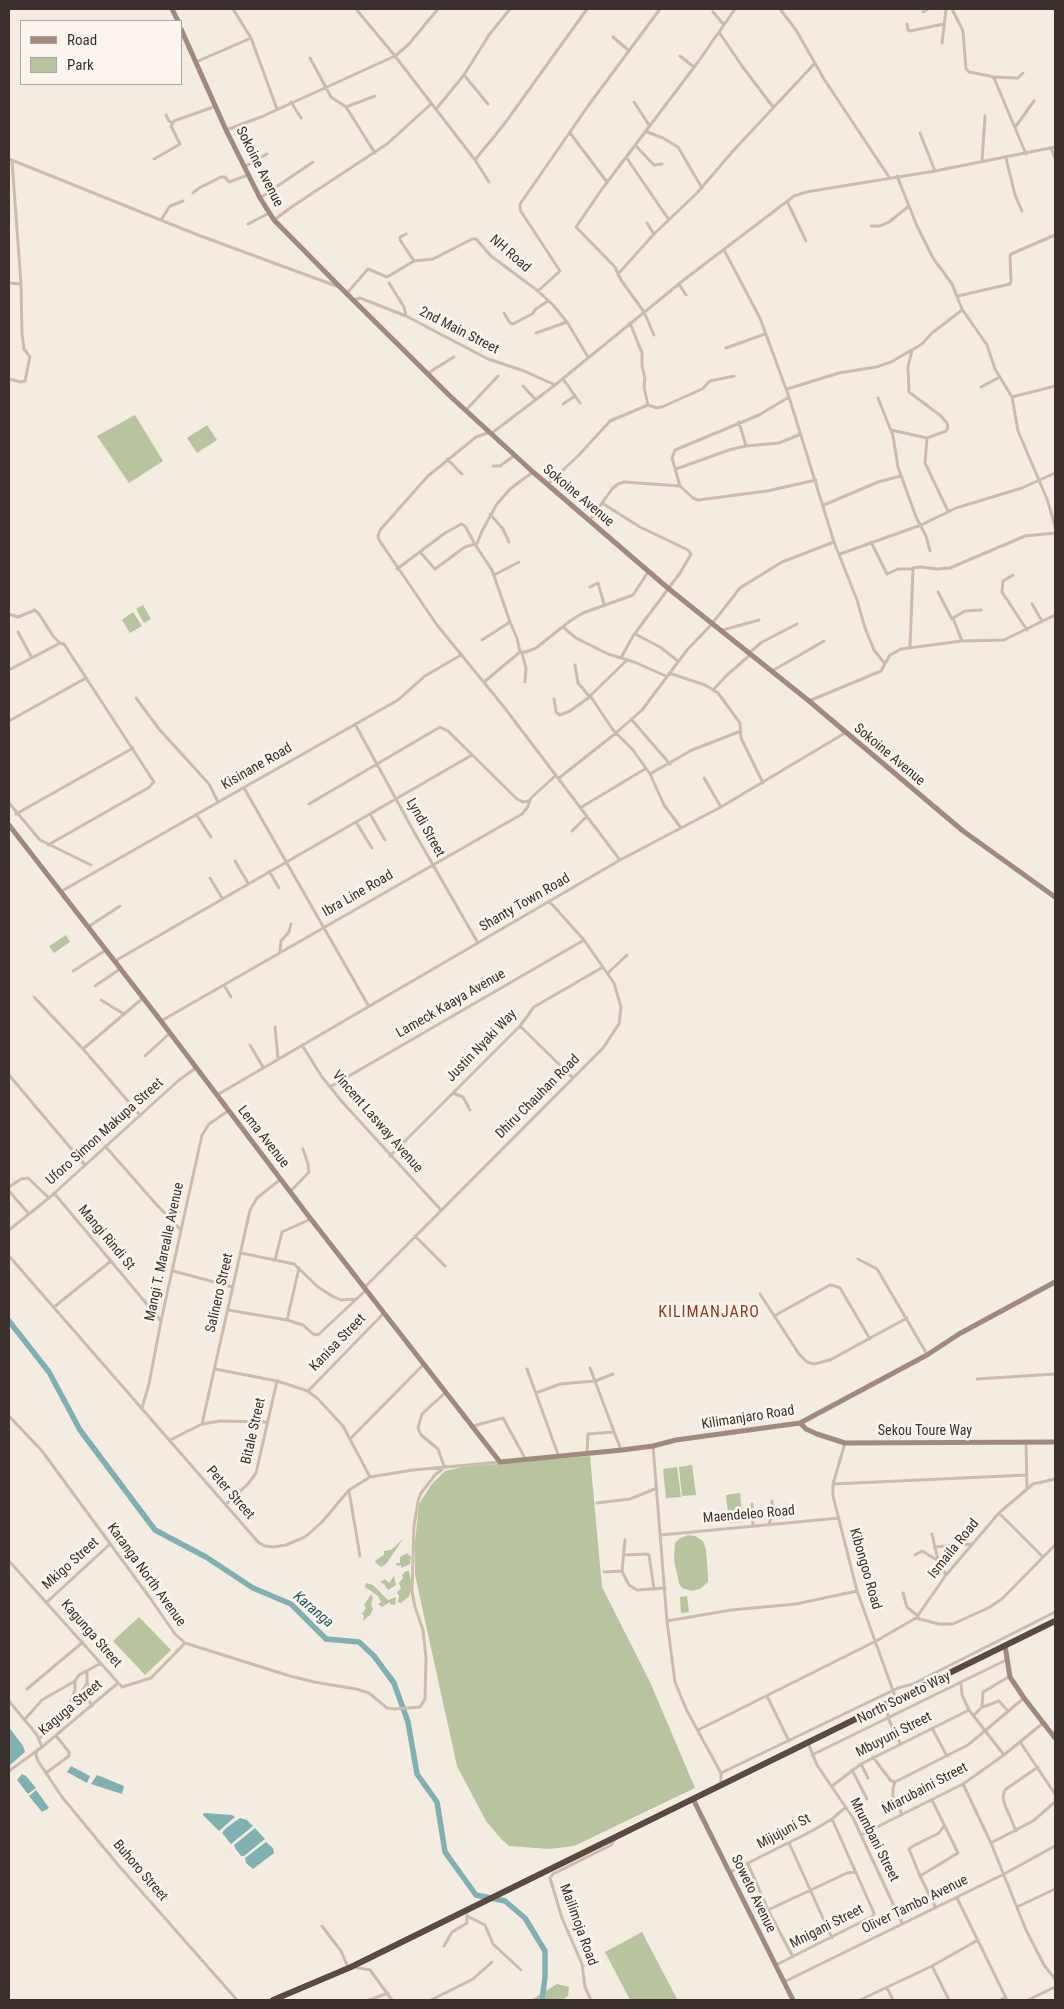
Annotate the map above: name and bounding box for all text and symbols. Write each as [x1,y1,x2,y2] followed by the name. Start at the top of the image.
[20,20,182,85] legend
[67,31,97,49] text: Road
[67,56,94,74] text: Park
[232,124,286,210] street label: Sokoine Avenue
[486,232,534,276] street label: NH Road
[416,304,502,358] street label: 2nd Main Street
[539,461,617,531] street label: Sokoine Avenue
[850,720,928,790] street label: Sokoine Avenue
[219,740,295,794] street label: Kisinane Road
[402,796,448,860] street label: Lyndi Street
[320,867,396,921] street label: Ibra Line Road
[477,870,573,936] street label: Shanty Town Road
[393,966,509,1042] street label: Lameck Kaaya Avenue
[443,1006,521,1086] street label: Justin Nyaki Way
[492,1051,584,1143] street label: Dhiru Chauhan Road
[328,1068,426,1176] street label: Vincent Lasway Avenue
[43,1075,167,1189] street label: Uforo Simon Makupa Street
[234,1103,292,1171] street label: Lema Avenue
[142,1181,188,1323] street label: Mangi T. Marealle Avenue
[74,1202,138,1274] street label: Mangi Rindi St
[203,1252,237,1334] street label: Salinero Street
[657,1303,761,1323] district label: KILIMANJARO
[306,1311,370,1375] street label: Kanisa Street
[238,1396,270,1466] street label: Bitale Street
[700,1402,796,1434] street label: Kilimanjaro Road
[878,1423,972,1439] street label: Sekou Toure Way
[202,1463,258,1523] street label: Peter Street
[702,1503,796,1527] street label: Maendeleo Road
[925,1516,983,1582] street label: Ismaila Road
[103,1520,189,1630] street label: Karanga North Avenue
[845,1526,885,1612] street label: Kibongoo Road
[39,1534,103,1594] street label: Mkigo Street
[289,1588,337,1632] water label: Karanga
[57,1597,125,1671] street label: Kagunga Street
[855,1668,953,1728] street label: North Soweto Way
[36,1677,106,1739] street label: Kaguga Street
[853,1709,935,1761] street label: Mbuyuni Street
[879,1759,971,1819] street label: Miarubaini Street
[846,1795,902,1885] street label: Mrumbani Street
[754,1811,814,1853] street label: Mijujuni St
[109,1837,171,1905] street label: Buhoro Street
[727,1852,779,1936] street label: Soweto Avenue
[859,1872,971,1938] street label: Oliver Tambo Avenue
[555,1882,601,1968] street label: Mailimoja Road
[787,1901,867,1953] street label: Mnigani Street

